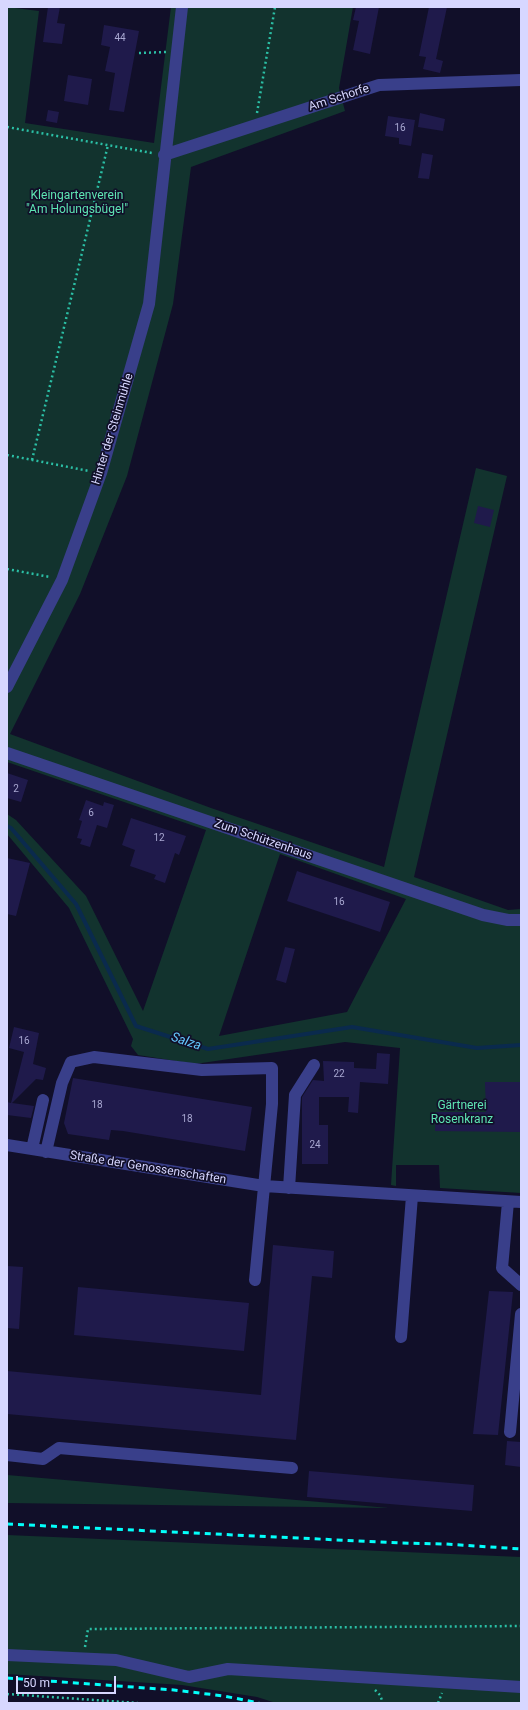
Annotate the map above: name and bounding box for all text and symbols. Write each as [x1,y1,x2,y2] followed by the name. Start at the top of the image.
[114,32,126,44] house number: 44
[307,81,371,115] street label: Am Schorfe
[394,122,406,134] house number: 16
[26,189,128,217] park label: Kleingartenverein "Am Holungsbügel"
[89,372,137,486] street label: Hinter der Steinmühle
[13,783,19,795] house number: 2
[88,807,94,819] house number: 6
[212,816,314,864] street label: Zum Schützenhaus
[153,832,165,844] house number: 12
[333,896,345,908] house number: 16
[169,1030,203,1054] water label: Salza
[18,1035,30,1047] house number: 16
[333,1068,345,1080] house number: 22
[91,1099,103,1111] house number: 18
[431,1099,493,1127] park label: Gärtnerei Rosenkranz
[181,1113,193,1125] house number: 18
[309,1139,321,1151] house number: 24
[69,1149,227,1187] street label: Straße der Genossenschaften
[18,1668,118,1694] scale bar
[23,1676,50,1690] text: 50 m

